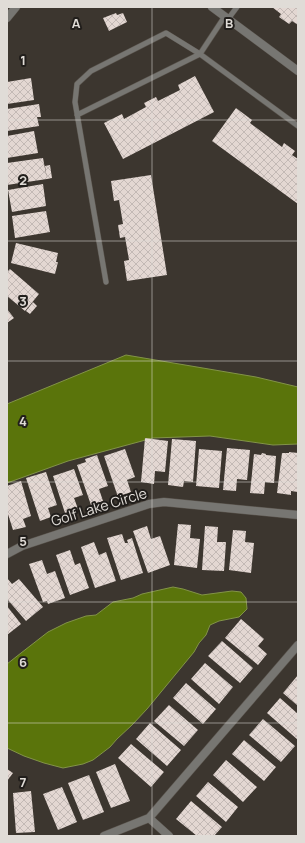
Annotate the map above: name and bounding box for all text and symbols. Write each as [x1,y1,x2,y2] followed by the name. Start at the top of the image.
[72,14,81,32] text: A
[225,14,233,32] text: B
[20,51,26,69] text: 1
[19,171,27,189] text: 2
[19,292,27,310] text: 3
[19,412,27,430] text: 4
[49,483,149,530] street label: Golf Lake Circle
[19,532,27,550] text: 5
[19,653,27,671] text: 6
[20,773,27,791] text: 7

